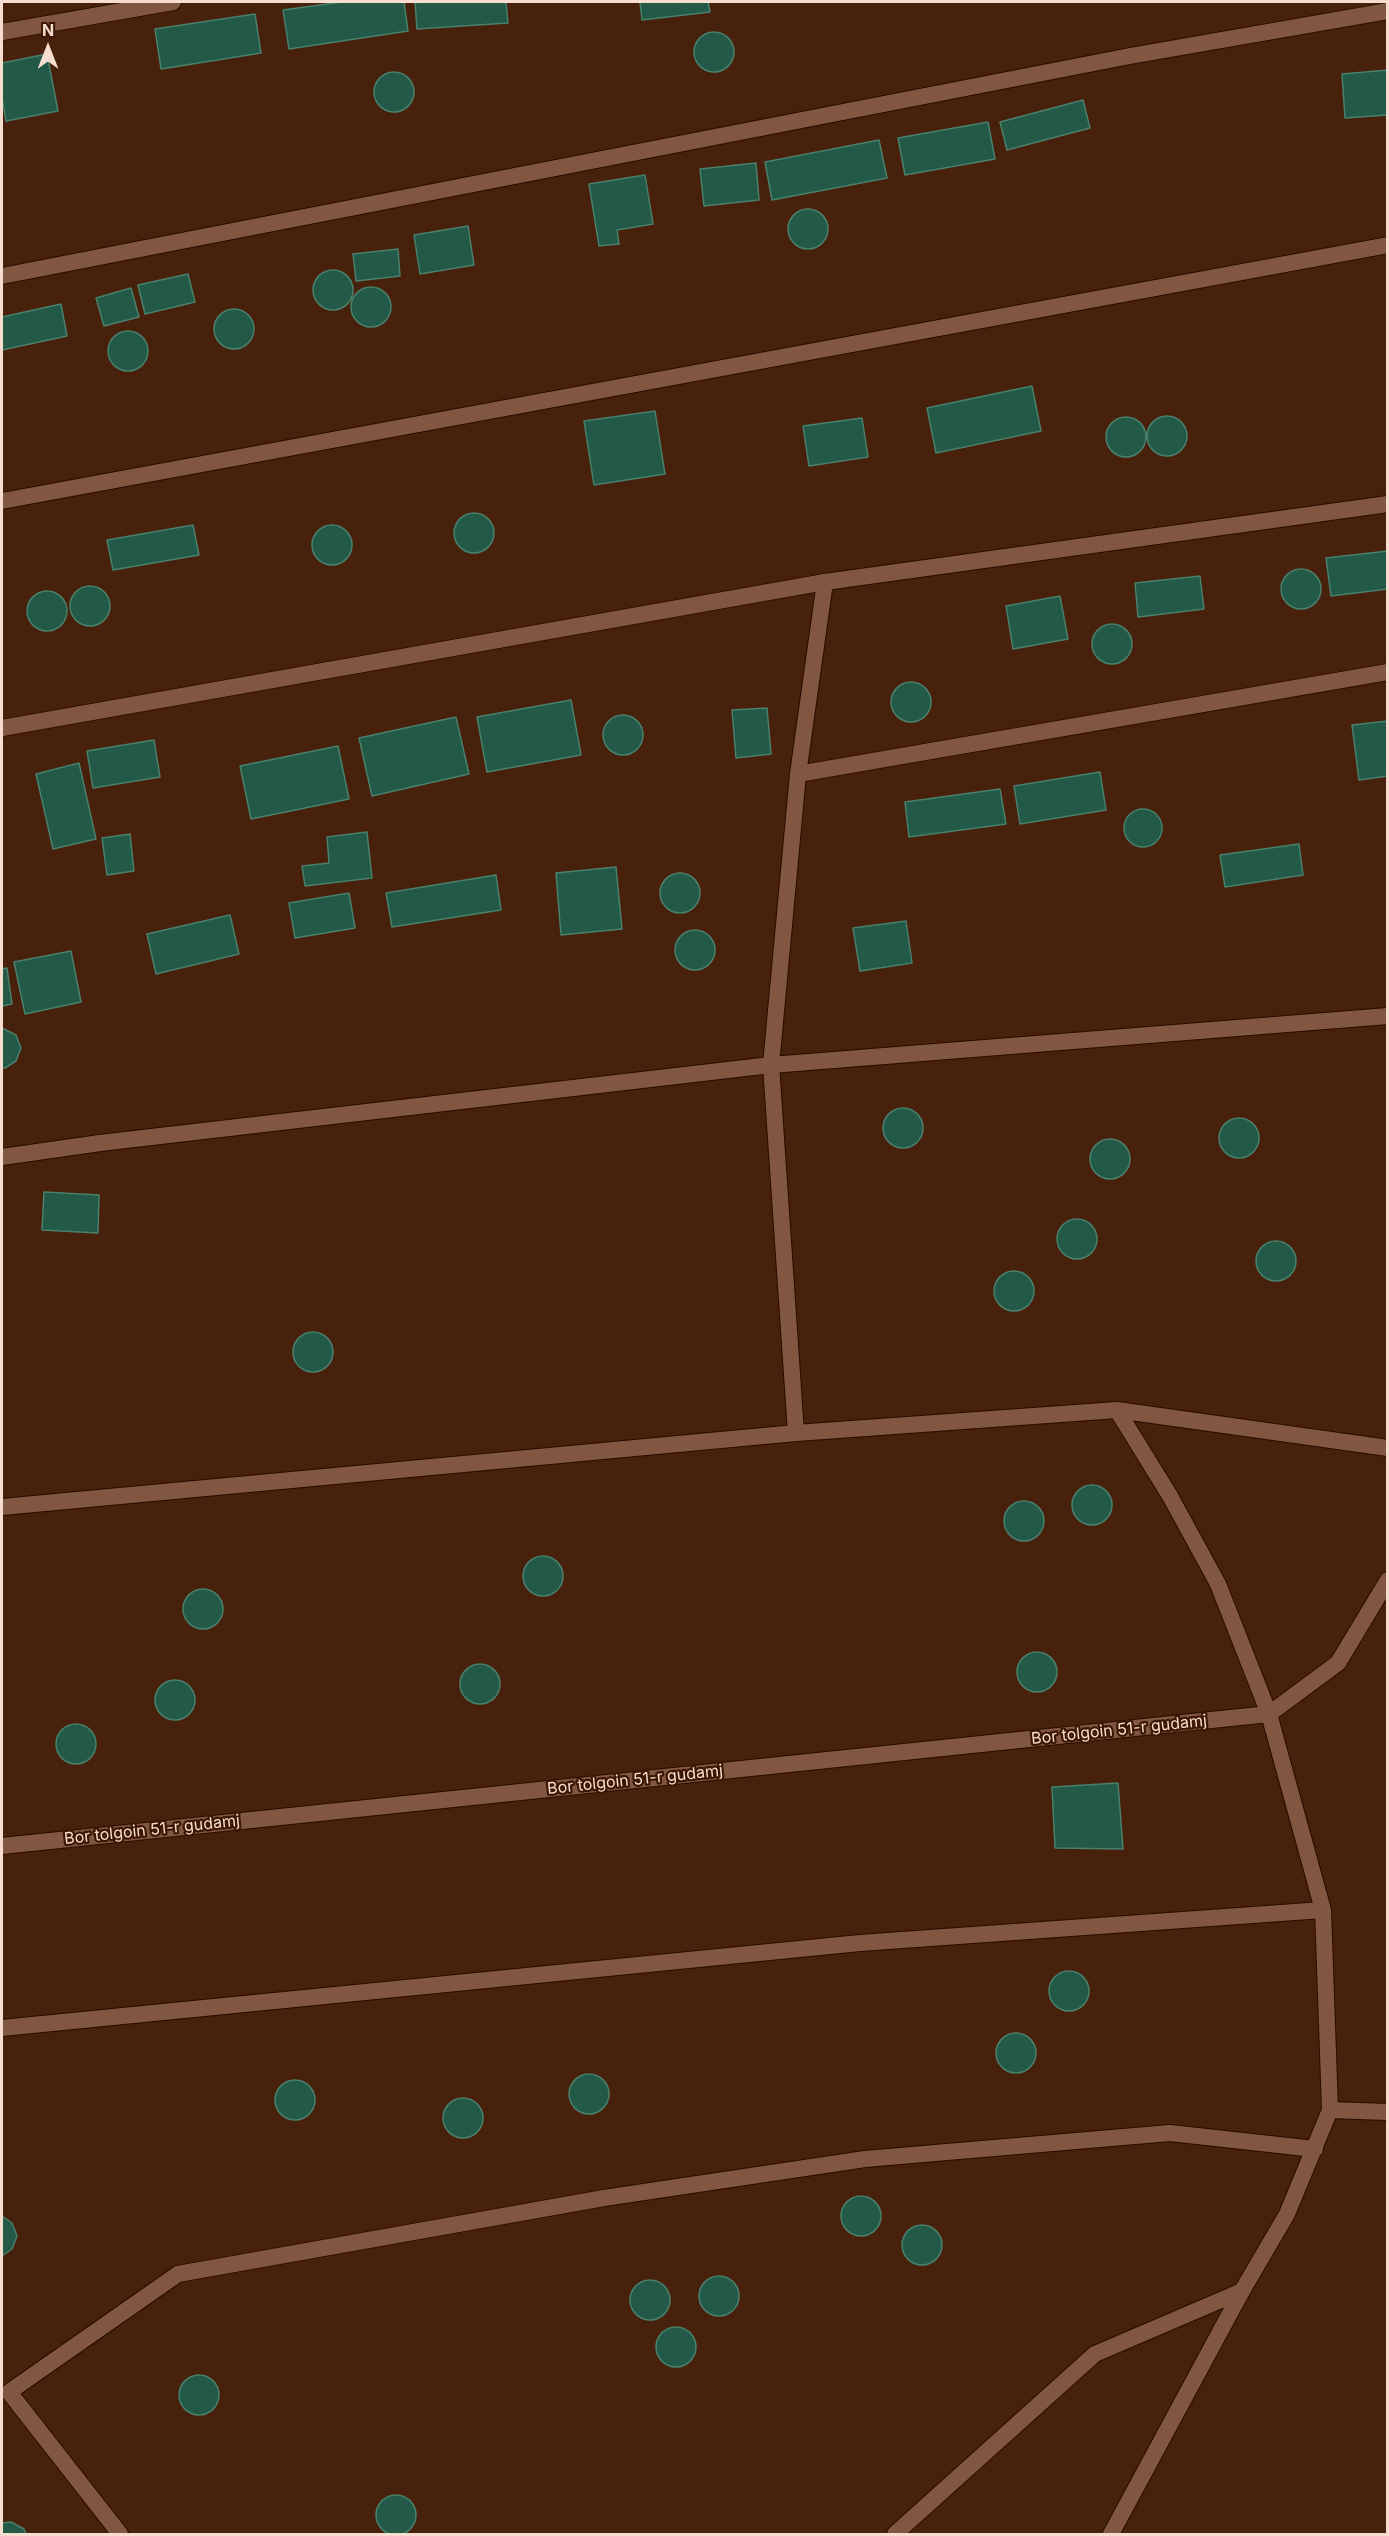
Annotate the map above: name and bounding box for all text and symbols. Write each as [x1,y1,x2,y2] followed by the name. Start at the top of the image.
[18,18,78,78] north arrow
[42,20,54,40] text: N
[1030,1711,1208,1749] street label: Bor tolgoin 51-r gudamj
[546,1761,724,1799] street label: Bor tolgoin 51-r gudamj
[63,1811,241,1849] street label: Bor tolgoin 51-r gudamj

